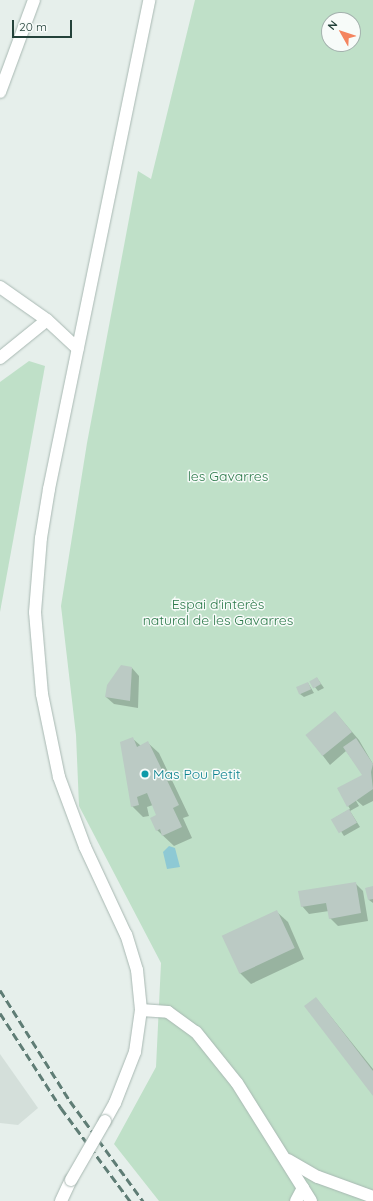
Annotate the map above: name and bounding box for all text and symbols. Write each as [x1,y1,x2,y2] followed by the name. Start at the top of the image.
[14,12,74,38] scale bar
[321,12,361,52] north arrow
[324,18,340,33] text: N
[19,19,47,34] text: 20 m
[188,468,268,484] park label: les Gavarres
[143,596,293,628] park label: Espai d'interès natural de les Gavarres
[153,766,240,782] place label: Mas Pou Petit
[140,769,150,779] marker: Mas Pou Petit

